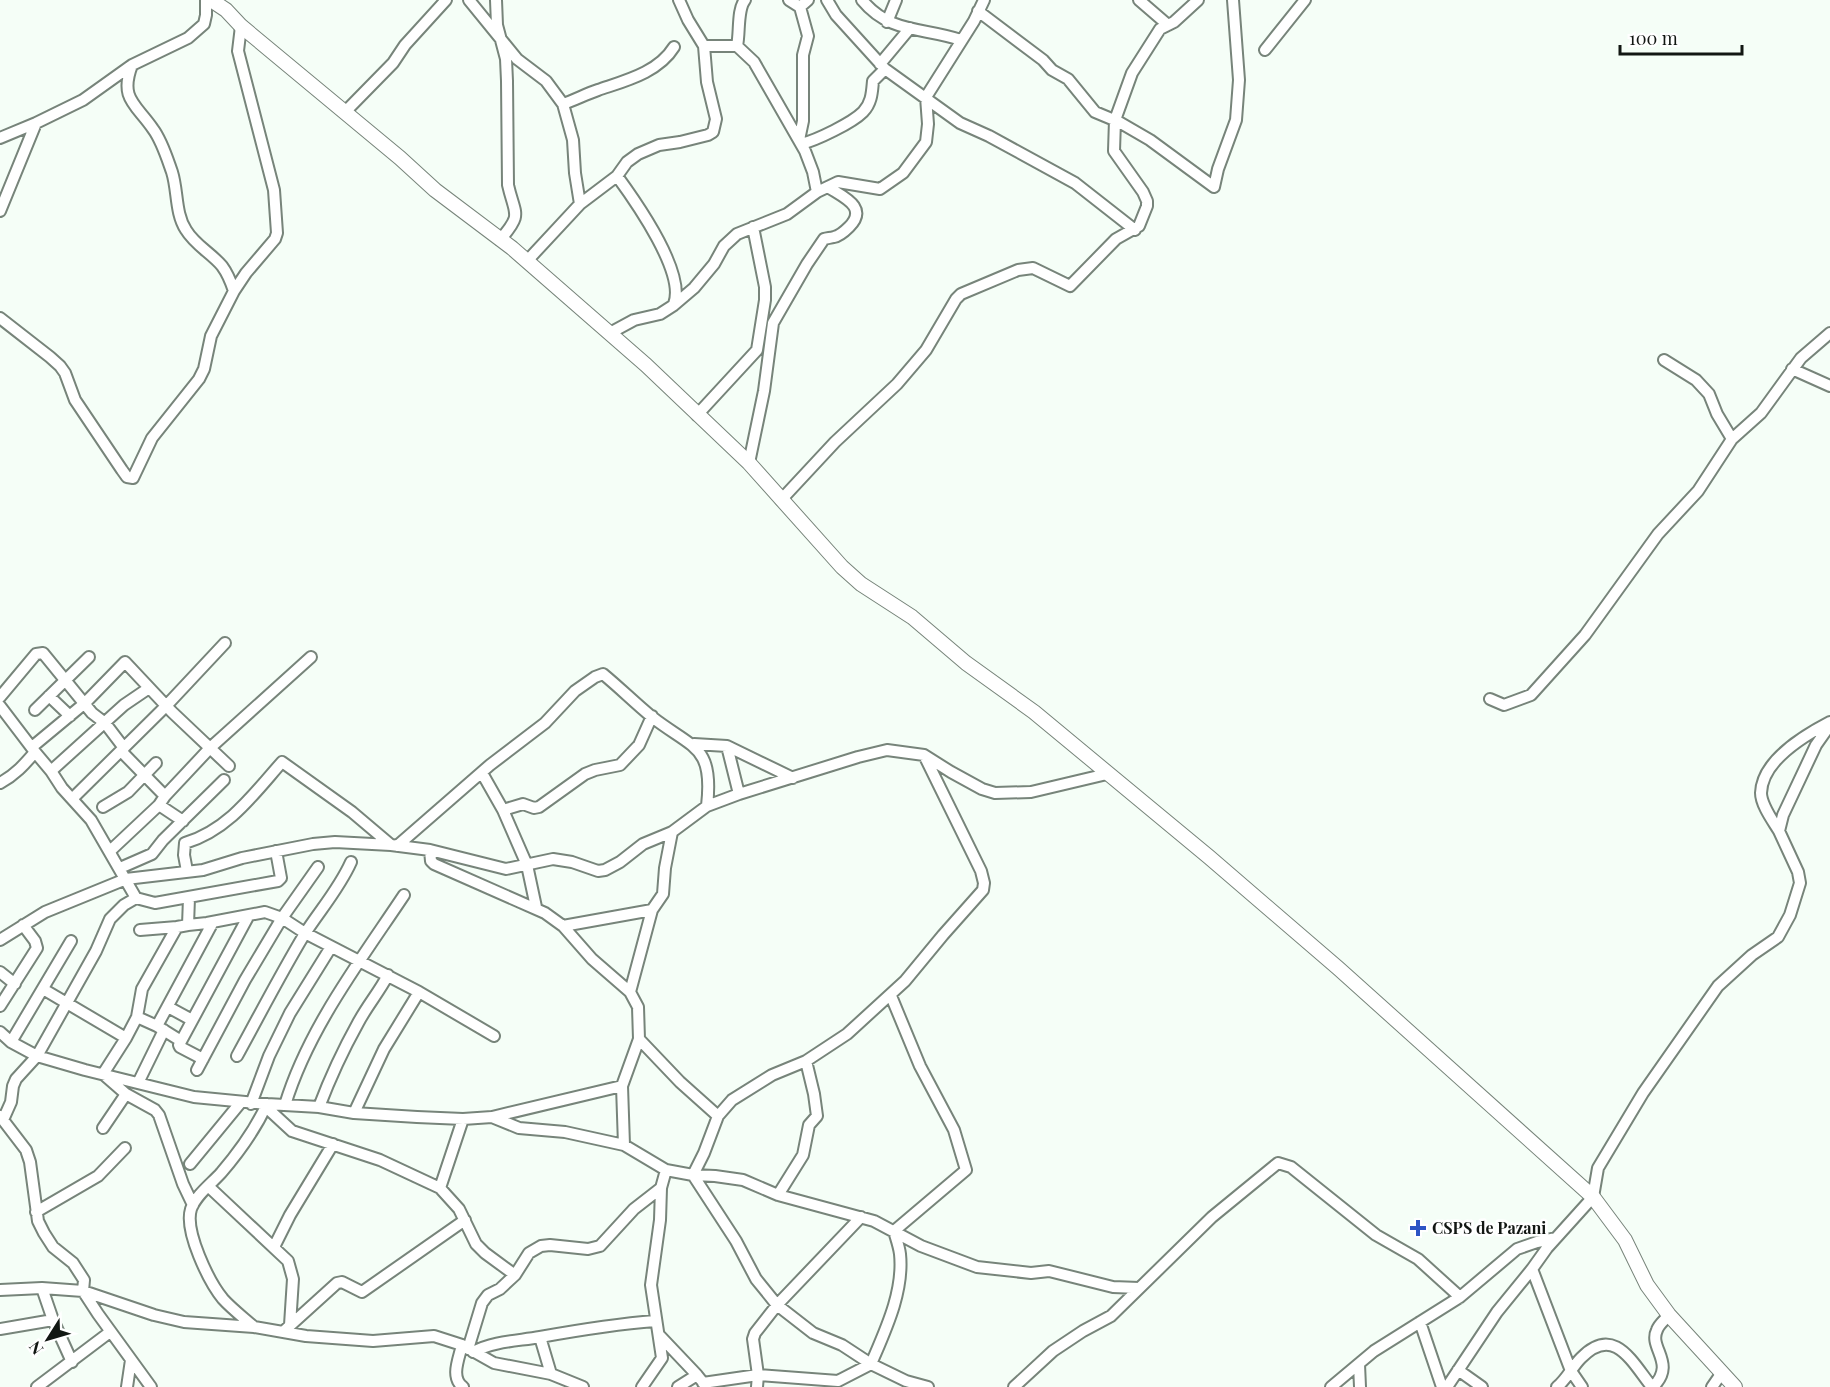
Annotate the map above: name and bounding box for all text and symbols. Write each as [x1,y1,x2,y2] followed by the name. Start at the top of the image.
[1620,18,1742,56] scale bar
[1629,26,1678,50] text: 100 m
[1432,1217,1546,1238] place label: CSPS de Pazani
[1409,1219,1427,1237] marker: CSPS de Pazani
[18,1309,78,1369] north arrow
[23,1337,47,1359] text: N

